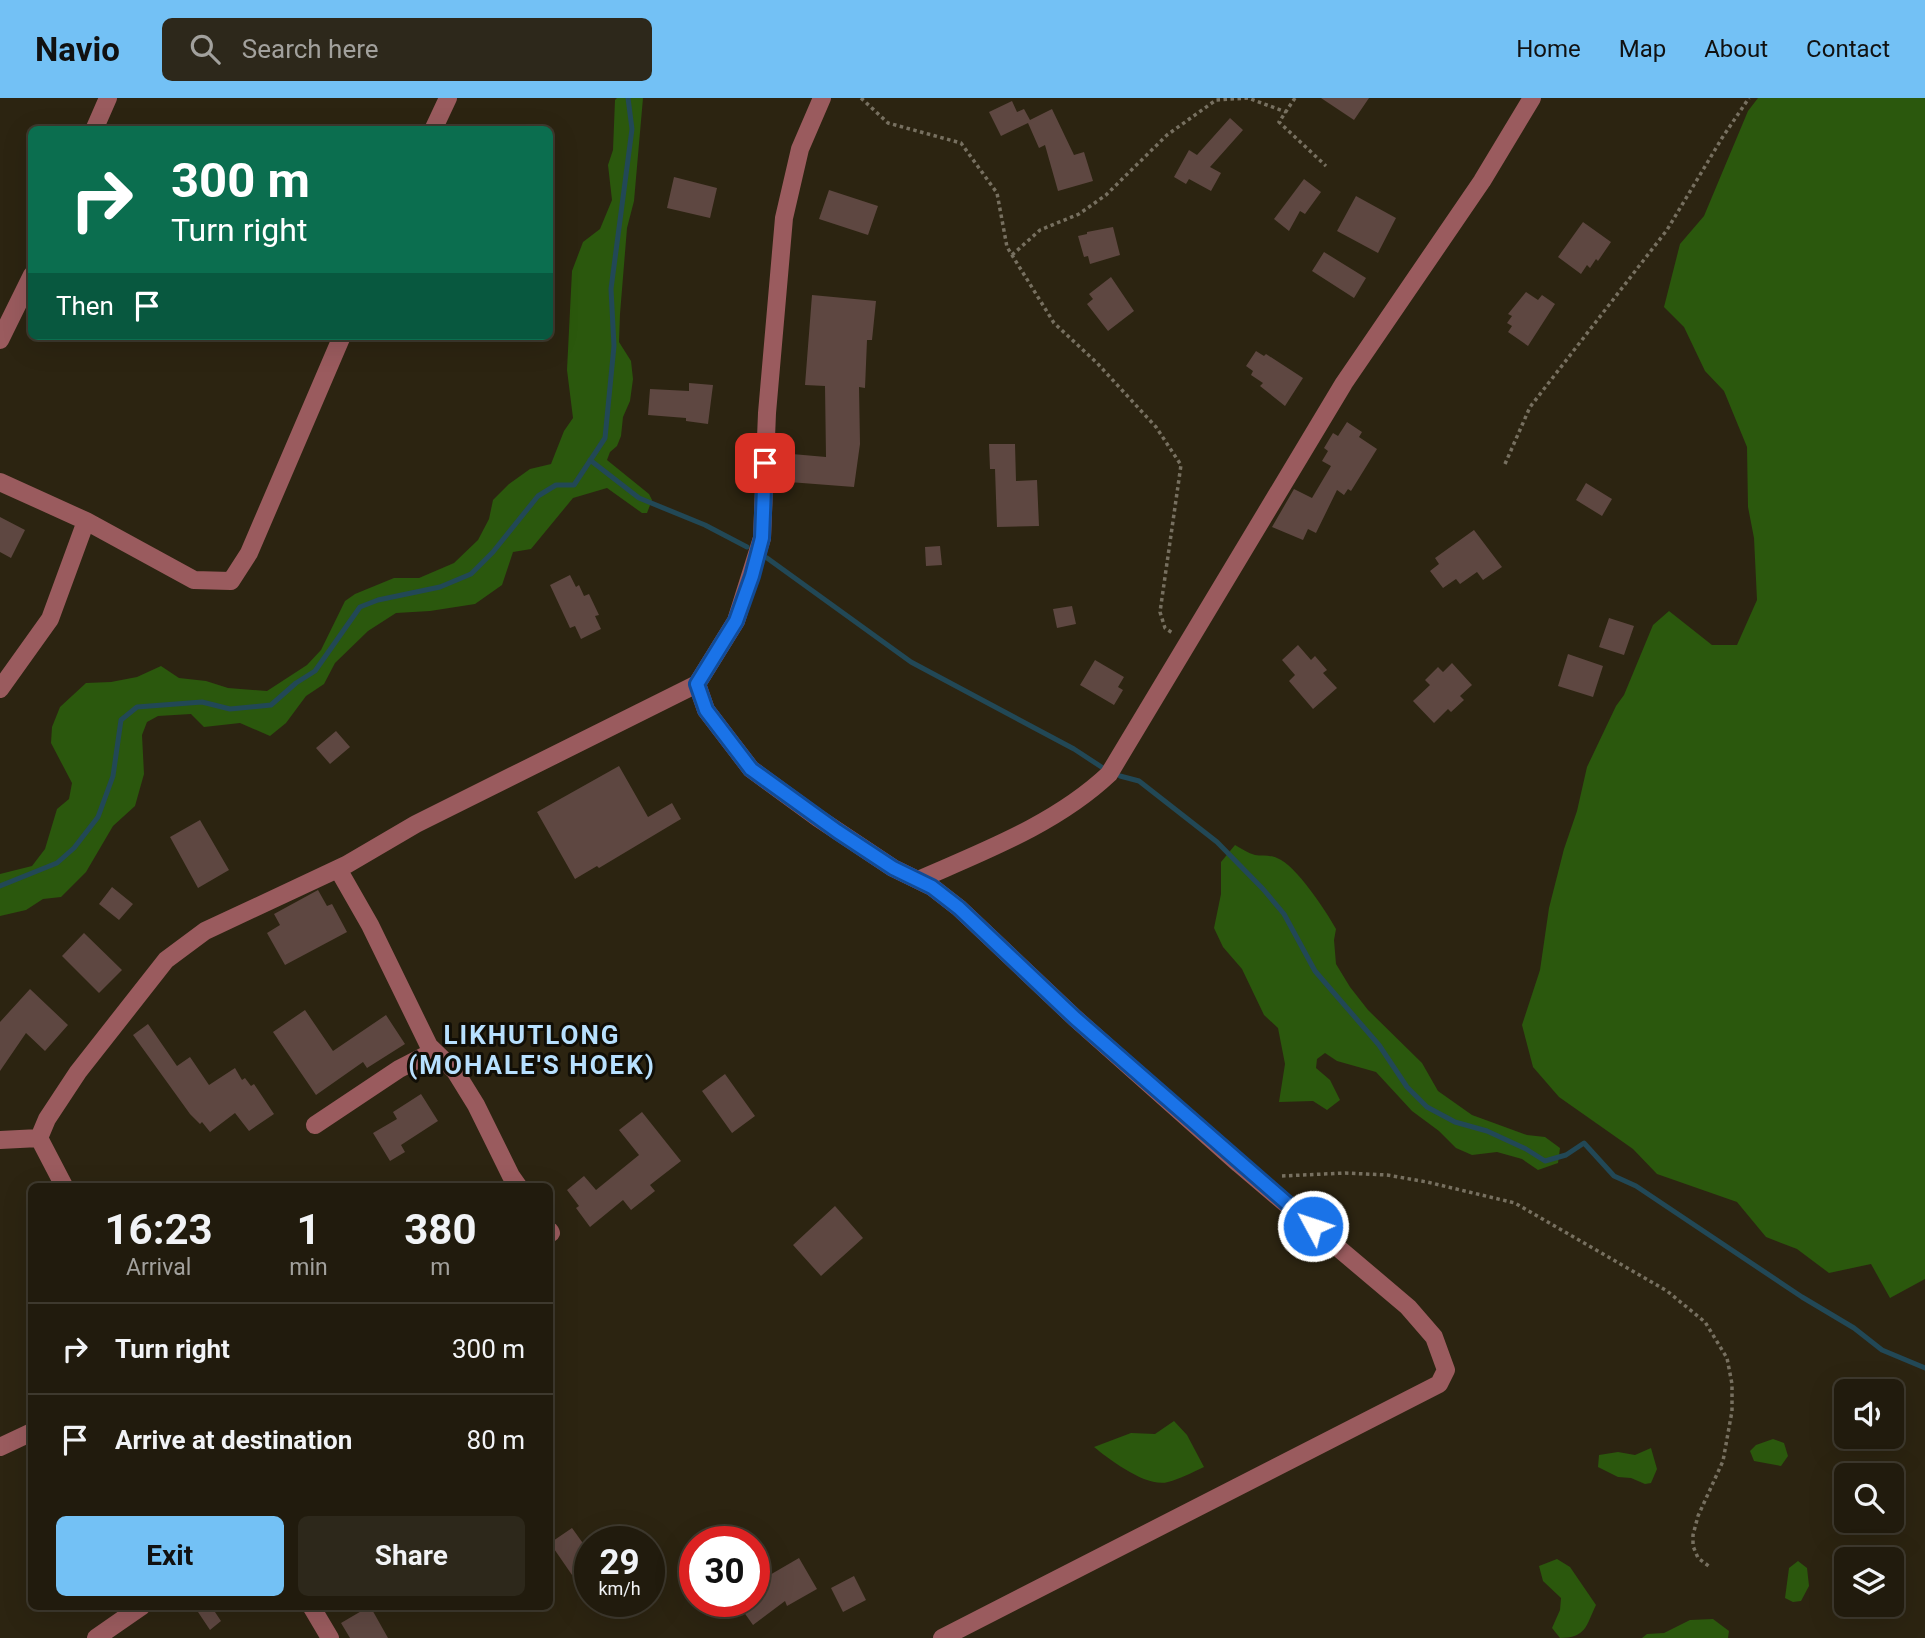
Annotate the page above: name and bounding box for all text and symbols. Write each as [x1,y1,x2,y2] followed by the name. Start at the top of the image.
[162,18,652,81] search box
[35,30,120,69] text: Navio
[186,30,224,68] icon: search
[242,34,379,64] text: Search here
[1516,35,1581,63] text: Home
[1619,35,1666,63] text: Map
[1704,35,1768,63] text: About
[1806,35,1890,63] text: Contact
[171,152,310,209] text: 300 m
[56,154,147,245] icon: right
[171,211,307,249] text: Turn right
[128,287,166,325] icon: arrive
[56,291,114,321] text: Then
[735,433,795,493] pin
[746,444,784,482] icon: arrive
[408,1020,656,1080] district label: LIKHUTLONG (MOHALE'S HOEK)
[1276,1189,1350,1263] position arrow
[105,1205,213,1254] text: 16:23
[296,1205,321,1254] text: 1
[404,1205,477,1254] text: 380
[126,1254,191,1281] text: Arrival
[289,1254,328,1281] text: min
[430,1254,450,1281] text: m
[56,1330,94,1368] icon: right
[115,1334,230,1364] text: Turn right
[452,1334,525,1364] text: 300 m
[1834,1379,1904,1617] map controls
[1834,1379,1904,1449] button: sound
[56,1421,94,1459] icon: arrive
[115,1425,352,1455] text: Arrive at destination
[467,1425,525,1455] text: 80 m
[1834,1463,1904,1533] button: search
[56,1516,284,1596] button: Exit
[298,1516,525,1596] button: Share
[679,1526,770,1617] speed limit sign: 30
[599,1542,640,1583] text: 29
[1834,1547,1904,1617] button: layers
[598,1578,641,1599] text: km/h

